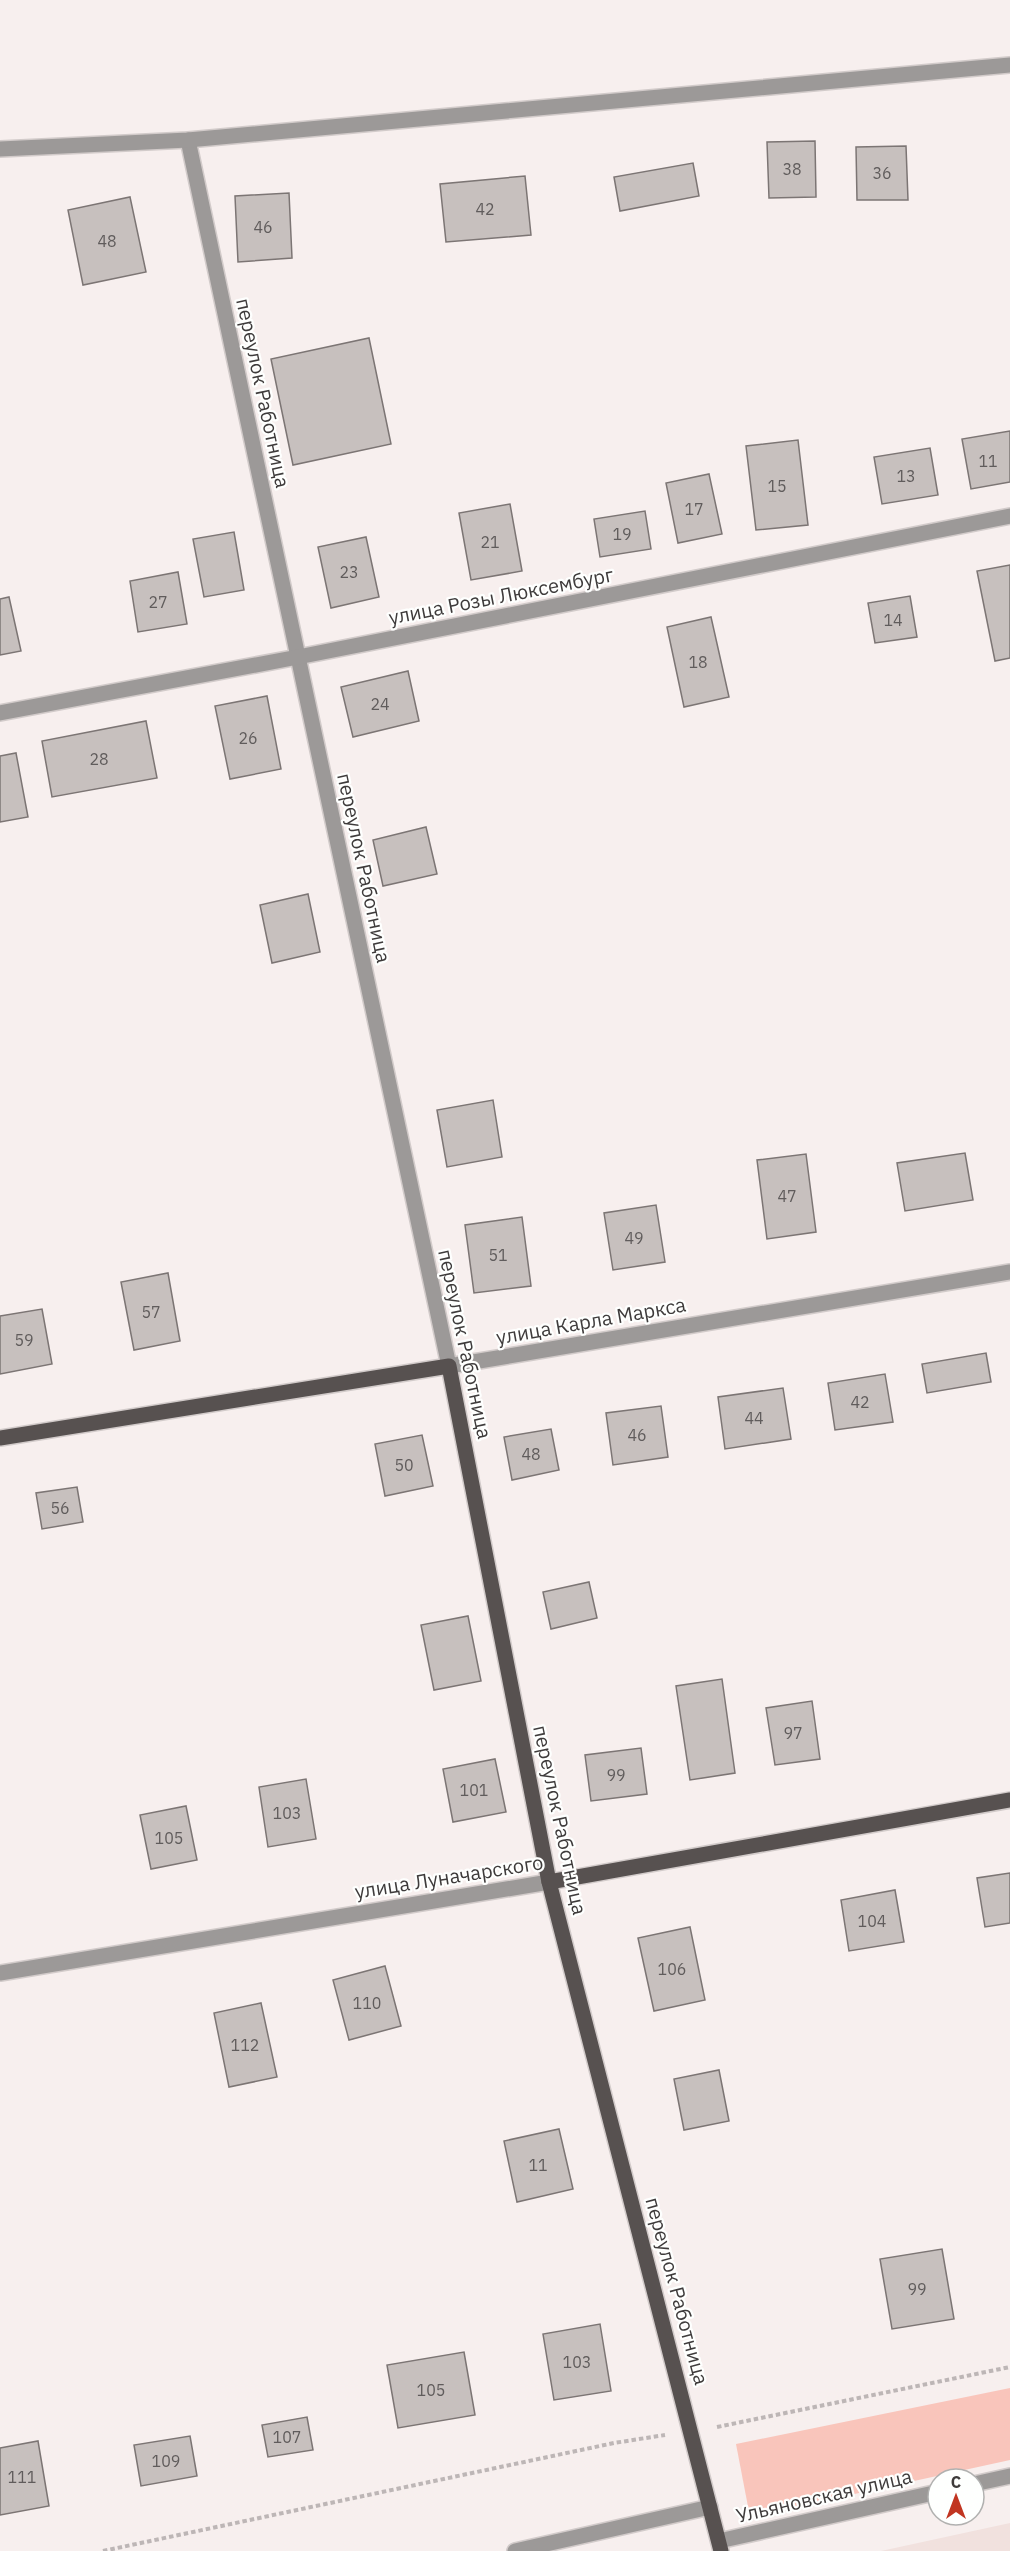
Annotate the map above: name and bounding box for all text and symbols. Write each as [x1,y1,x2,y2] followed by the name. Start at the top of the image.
[782,159,802,179] house number: 38
[872,163,892,183] house number: 36
[475,199,495,219] house number: 42
[253,217,273,237] house number: 46
[97,231,117,251] house number: 48
[230,296,297,491] street label: переулок Работница
[978,451,998,471] house number: 11
[896,466,916,486] house number: 13
[767,476,787,496] house number: 15
[684,499,704,519] house number: 17
[612,524,632,544] house number: 19
[480,532,500,552] house number: 21
[386,560,616,631] street label: улица Розы Люксембург
[339,562,359,582] house number: 23
[148,592,168,612] house number: 27
[883,610,903,630] house number: 14
[688,652,708,672] house number: 18
[370,694,390,714] house number: 24
[238,728,258,748] house number: 26
[89,749,109,769] house number: 28
[331,771,398,966] street label: переулок Работница
[777,1186,797,1206] house number: 47
[624,1228,644,1248] house number: 49
[488,1245,508,1265] house number: 51
[432,1247,499,1442] street label: переулок Работница
[494,1290,688,1350] street label: улица Карла Маркса
[141,1302,161,1322] house number: 57
[14,1330,34,1350] house number: 59
[850,1392,870,1412] house number: 42
[744,1408,764,1428] house number: 44
[627,1425,647,1445] house number: 46
[521,1444,541,1464] house number: 48
[394,1455,414,1475] house number: 50
[50,1498,70,1518] house number: 56
[527,1723,594,1918] street label: переулок Работница
[783,1723,803,1743] house number: 97
[606,1765,626,1785] house number: 99
[460,1780,488,1800] house number: 101
[273,1803,301,1823] house number: 103
[155,1828,183,1848] house number: 105
[353,1848,545,1905] street label: улица Луначарского
[858,1911,886,1931] house number: 104
[658,1959,686,1979] house number: 106
[353,1993,381,2013] house number: 110
[231,2035,259,2055] house number: 112
[528,2155,548,2175] house number: 11
[639,2194,716,2388] street label: переулок Работница
[907,2279,927,2299] house number: 99
[563,2352,591,2372] house number: 103
[417,2380,445,2400] house number: 105
[273,2427,301,2447] house number: 107
[152,2451,180,2471] house number: 109
[733,2462,915,2529] street label: Ульяновская улица
[8,2467,36,2487] house number: 111
[926,2467,986,2527] north arrow
[951,2472,961,2492] text: С

